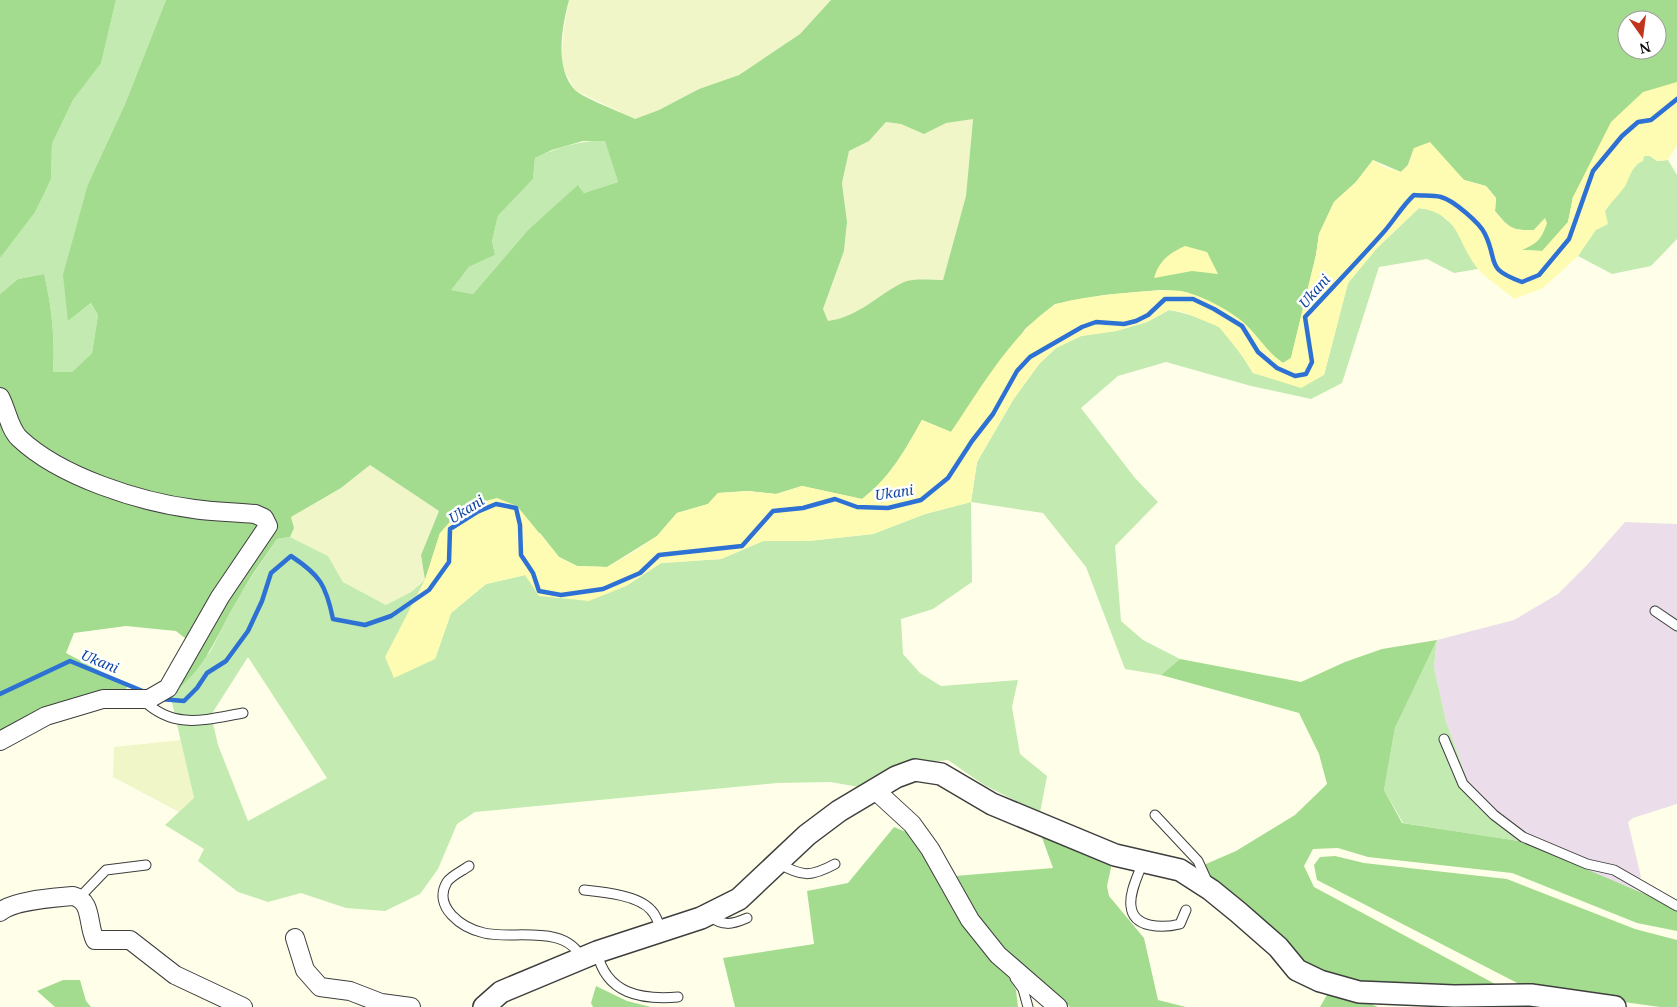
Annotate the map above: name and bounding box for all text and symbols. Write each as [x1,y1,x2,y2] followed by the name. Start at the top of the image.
[1617,10,1667,60] north arrow
[1638,38,1653,59] text: N
[1294,270,1334,312] water label: Ukani
[873,480,915,504] water label: Ukani
[444,490,488,527] water label: Ukani
[78,645,122,677] water label: Ukani

